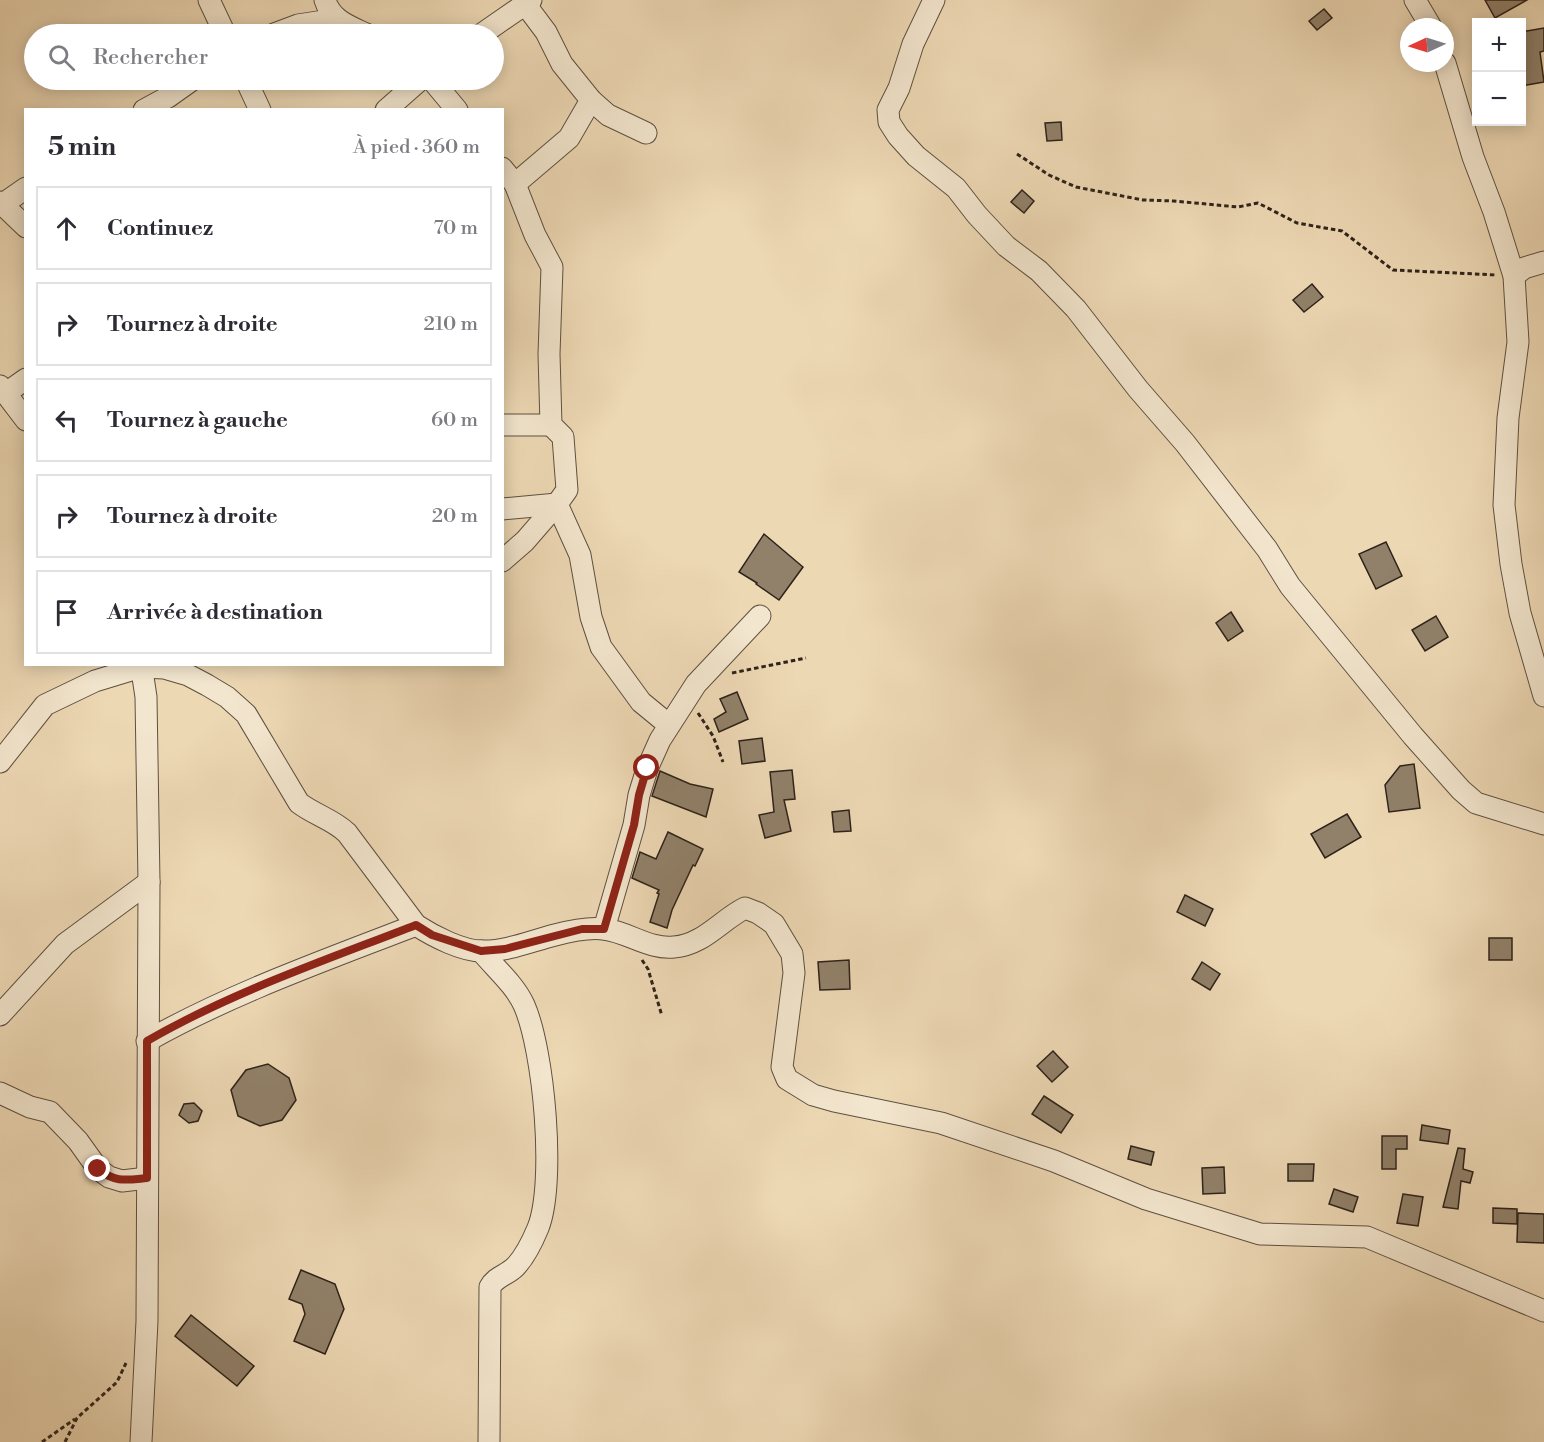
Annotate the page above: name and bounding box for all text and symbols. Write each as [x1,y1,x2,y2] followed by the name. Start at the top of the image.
[1400,18,1454,72] north arrow
[1472,18,1526,126] map controls
[1472,18,1526,72] button: +
[24,24,504,90] search box
[45,41,78,74] icon: search
[93,44,208,71] text: Rechercher
[1472,72,1526,126] button: −
[48,131,116,163] text: 5 min
[353,135,480,160] text: À pied · 360 m
[50,212,83,245] icon: ahead
[107,215,213,242] text: Continuez
[434,216,478,241] text: 70 m
[50,308,83,341] icon: right
[107,311,278,338] text: Tournez à droite
[423,312,478,337] text: 210 m
[50,404,83,437] icon: left
[107,407,288,434] text: Tournez à gauche
[431,408,478,433] text: 60 m
[50,500,83,533] icon: right
[107,503,278,530] text: Tournez à droite
[432,504,478,529] text: 20 m
[50,596,83,629] icon: arrive
[107,599,323,626] text: Arrivée à destination
[633,754,659,780] route start
[84,1155,110,1181] route end

